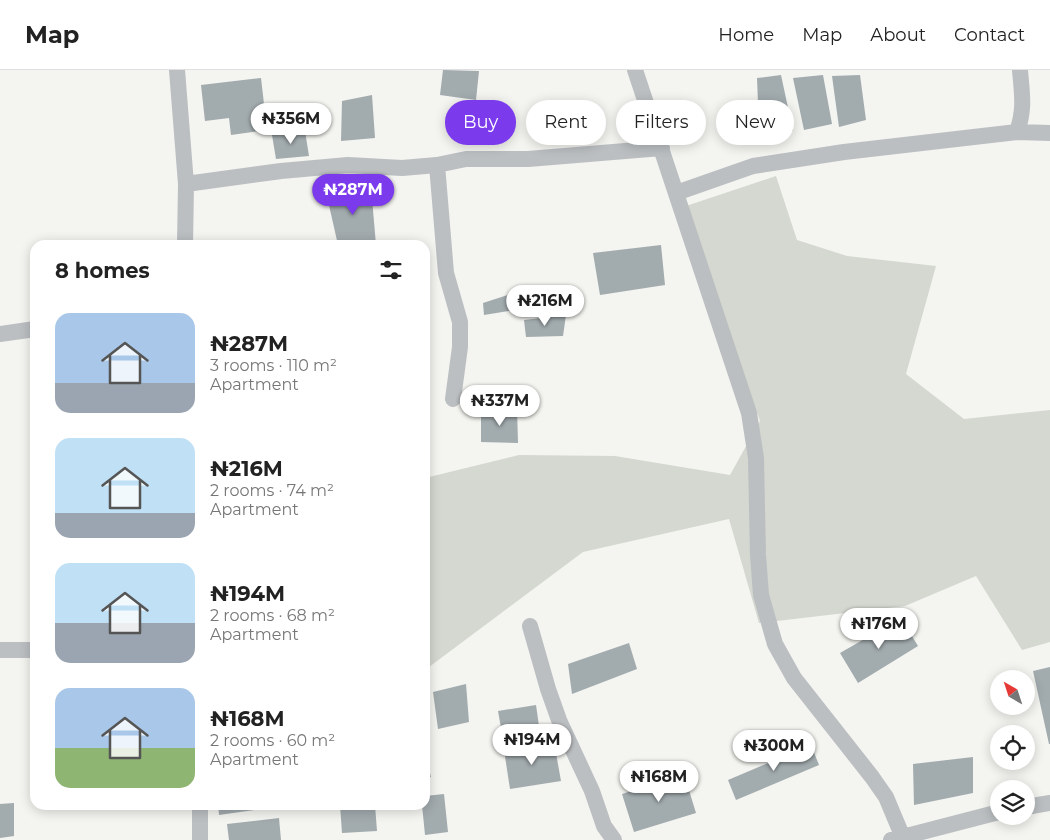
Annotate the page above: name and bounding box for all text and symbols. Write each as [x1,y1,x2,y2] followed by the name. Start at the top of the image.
[25,20,79,49] text: Map
[718,24,774,46] text: Home
[802,24,842,46] text: Map
[870,24,926,46] text: About
[954,24,1025,46] text: Contact
[445,100,516,145] chip: Buy
[526,100,606,145] chip: Rent
[616,100,706,145] chip: Filters
[716,100,794,145] chip: New
[256,102,326,145] pin: ₦356M
[262,109,320,128] text: ₦356M
[318,174,388,216] pin: ₦287M
[323,180,383,199] text: ₦287M
[377,256,405,284] icon: filters
[55,258,150,283] text: 8 homes
[510,284,580,327] pin: ₦216M
[517,291,573,310] text: ₦216M
[210,331,288,356] text: ₦287M
[95,333,155,393] icon: home
[210,356,337,375] text: 3 rooms · 110 m²
[210,375,299,394] text: Apartment
[465,384,535,427] pin: ₦337M
[471,391,529,410] text: ₦337M
[210,456,283,481] text: ₦216M
[95,458,155,518] icon: home
[210,481,334,500] text: 2 rooms · 74 m²
[210,500,299,519] text: Apartment
[210,581,285,606] text: ₦194M
[95,583,155,643] icon: home
[210,606,335,625] text: 2 rooms · 68 m²
[844,608,914,650] pin: ₦176M
[851,614,907,633] text: ₦176M
[210,625,299,644] text: Apartment
[990,670,1035,715] north arrow
[990,670,1035,825] map controls
[210,706,285,731] text: ₦168M
[95,708,155,768] icon: home
[497,724,567,766] pin: ₦194M
[990,725,1035,770] button: locate
[503,730,561,749] text: ₦194M
[739,730,809,772] pin: ₦300M
[210,731,335,750] text: 2 rooms · 60 m²
[744,736,804,755] text: ₦300M
[210,750,299,769] text: Apartment
[624,760,694,803] pin: ₦168M
[631,767,687,786] text: ₦168M
[990,780,1035,825] button: layers

